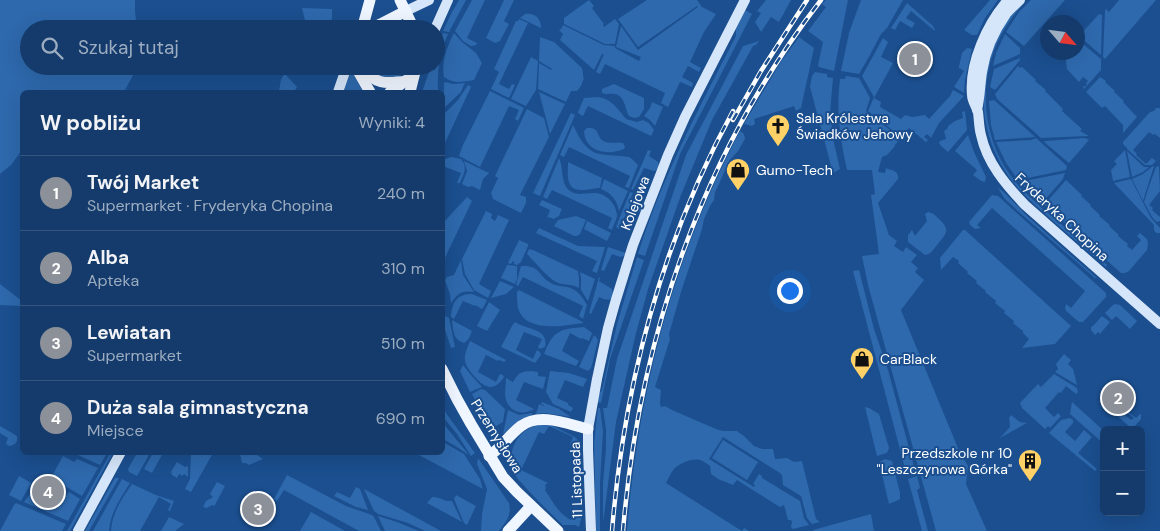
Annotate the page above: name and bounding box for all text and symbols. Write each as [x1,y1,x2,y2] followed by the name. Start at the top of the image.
[1040,15,1085,60] north arrow
[20,20,445,75] search box
[38,34,66,62] icon: search
[78,35,179,60] text: Szukaj tutaj
[899,40,931,78] pin: 1
[40,109,141,137] text: W pobliżu
[796,109,913,143] place label: Sala Królestwa Świadków Jehowy
[358,112,425,133] text: Wyniki: 4
[765,113,791,147] church icon: Sala Królestwa Świadków Jehowy
[725,157,751,191] shop icon: Gumo-Tech
[756,161,833,179] place label: Gumo-Tech
[1011,169,1113,265] street label: Fryderyka Chopina
[87,170,199,195] text: Twój Market
[616,173,654,233] street label: Kolejowa
[53,183,59,204] text: 1
[377,183,425,204] text: 240 m
[87,195,333,216] text: Supermarket · Fryderyka Chopina
[87,245,129,270] text: Alba
[51,258,61,279] text: 2
[381,258,425,279] text: 310 m
[87,270,139,291] text: Apteka
[777,278,803,304] your location
[87,320,171,345] text: Lewiatan
[51,333,61,354] text: 3
[381,333,425,354] text: 510 m
[87,345,182,366] text: Supermarket
[849,346,875,380] shop icon: CarBlack
[880,350,937,368] place label: CarBlack
[1102,379,1134,417] pin: 2
[87,395,309,420] text: Duża sala gimnastyczna
[467,396,527,476] street label: Przemysłowa
[51,408,61,429] text: 4
[376,408,425,429] text: 690 m
[87,420,144,441] text: Miejsce
[1100,426,1145,516] map controls
[1100,426,1145,471] button: +
[566,442,586,518] street label: 11 Listopada
[877,444,1012,478] place label: Przedszkole nr 10 "Leszczynowa Górka"
[1017,448,1043,482] building icon: Przedszkole nr 10 "Leszczynowa Górka"
[1100,471,1145,516] button: −
[32,473,64,511] pin: 4
[242,490,274,528] pin: 3

